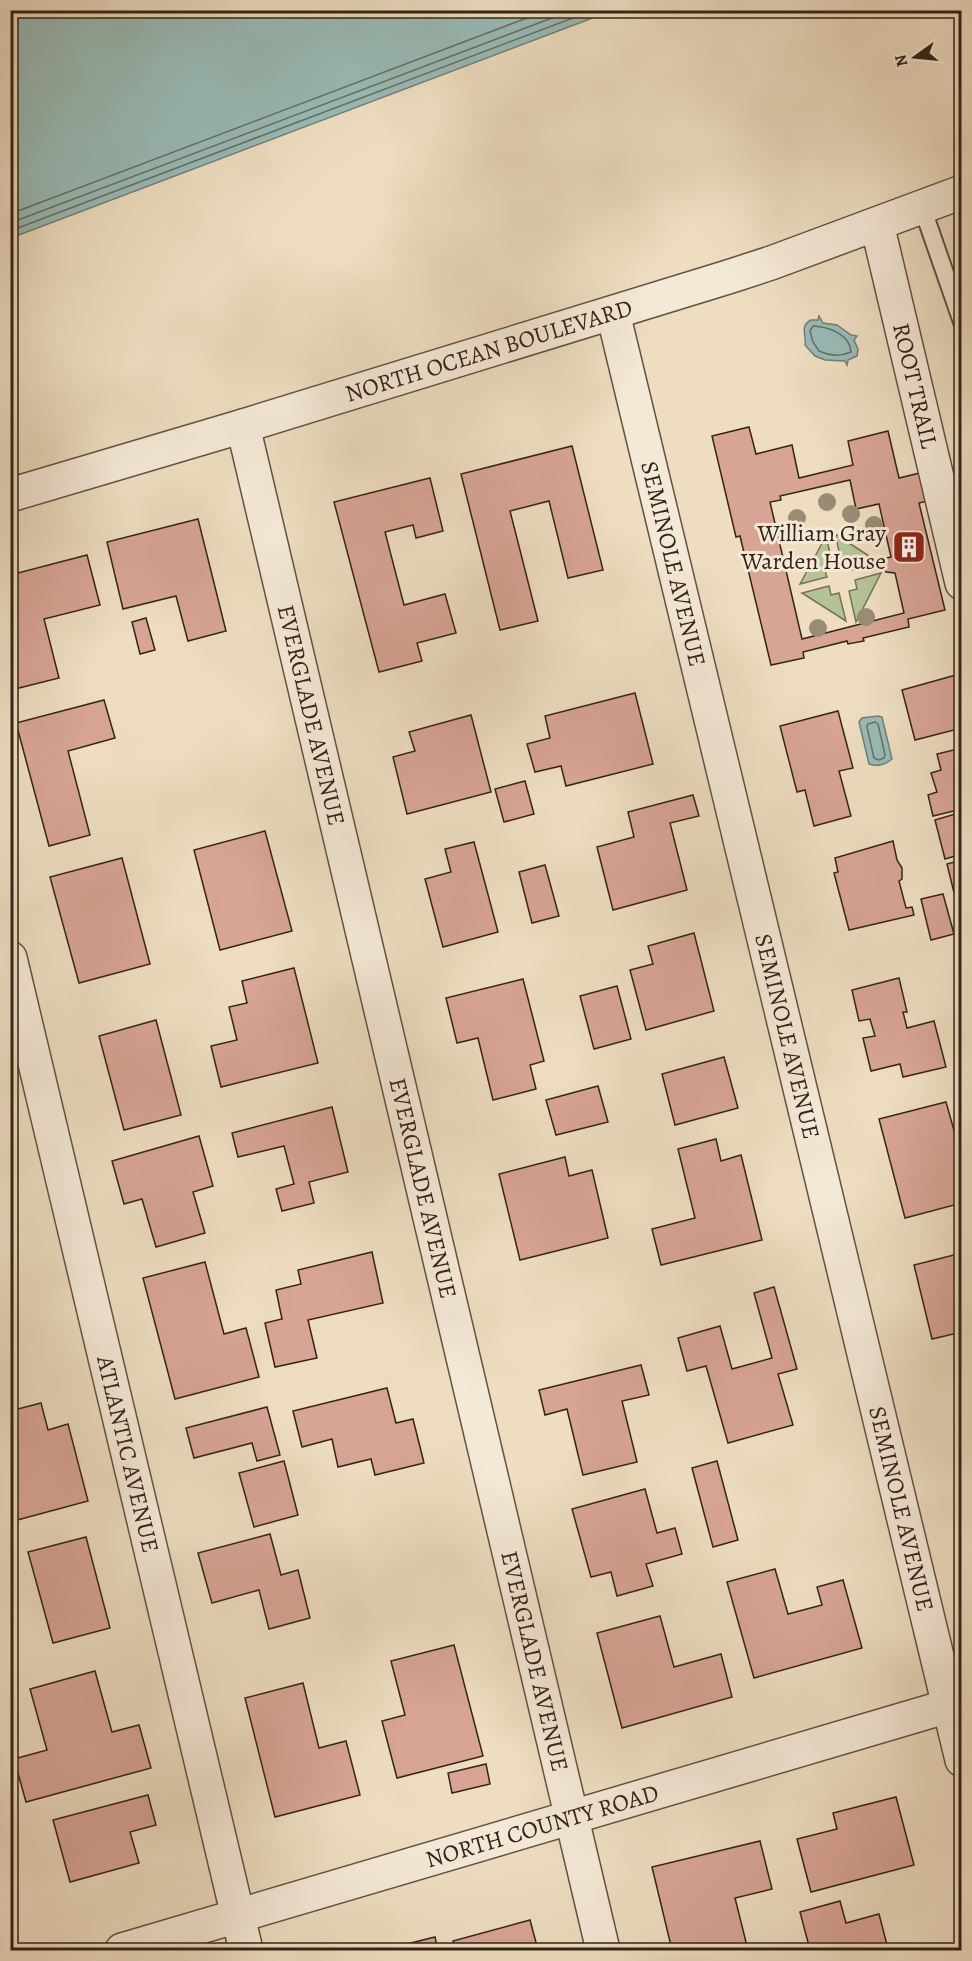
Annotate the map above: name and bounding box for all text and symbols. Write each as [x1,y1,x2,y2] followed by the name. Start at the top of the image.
[885,27,945,87] north arrow
[889,52,914,69] text: N
[341,291,636,410] street label: NORTH OCEAN BOULEVARD
[885,320,946,452] street label: ROOT TRAIL
[633,458,714,670] street label: SEMINOLE AVENUE
[740,517,886,577] place label: William Gray Warden House
[891,529,927,565] building icon: William Gray Warden House
[270,602,353,829] street label: EVERGLADE AVENUE
[747,930,828,1142] street label: SEMINOLE AVENUE
[381,1074,465,1302] street label: EVERGLADE AVENUE
[89,1352,167,1556] street label: ATLANTIC AVENUE
[861,1403,942,1615] street label: SEMINOLE AVENUE
[493,1547,576,1775] street label: EVERGLADE AVENUE
[422,1776,662,1876] street label: NORTH COUNTY ROAD

